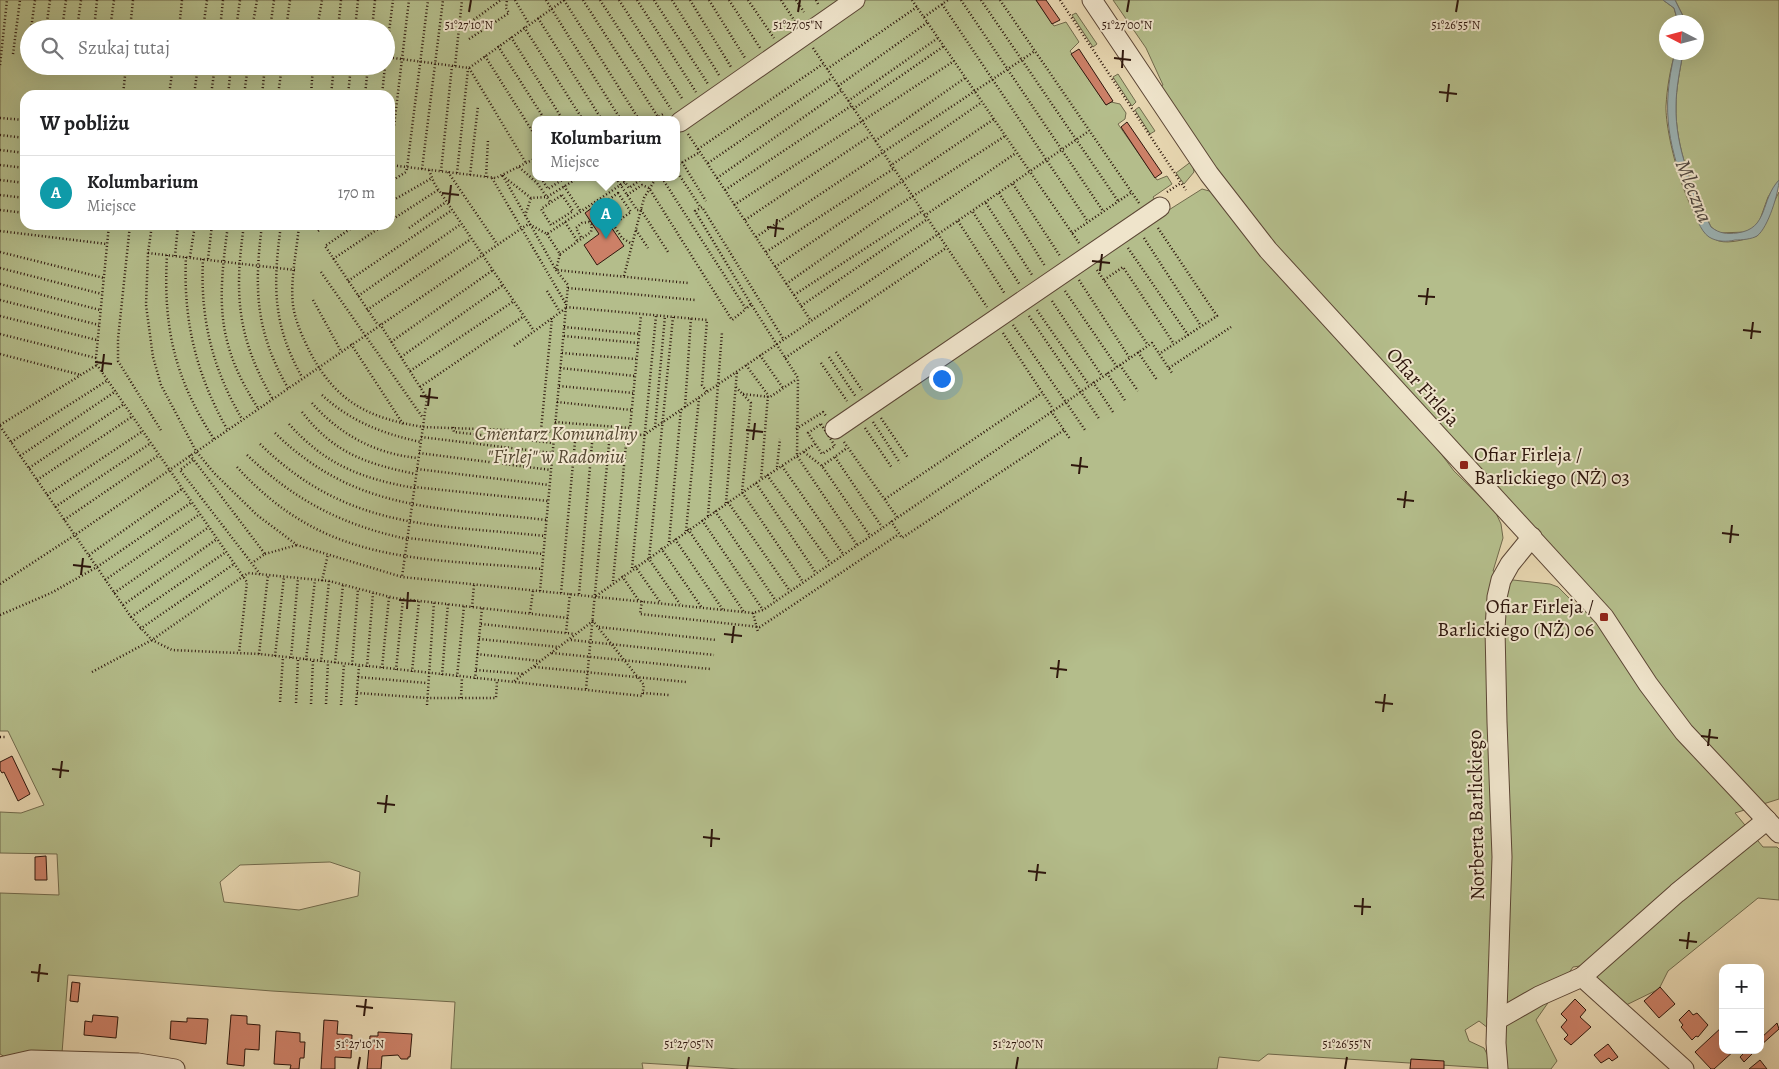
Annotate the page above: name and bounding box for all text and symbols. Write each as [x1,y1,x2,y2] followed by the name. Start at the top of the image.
[1659,15,1704,60] north arrow
[445,17,494,33] text: 51°27'10"N
[773,17,823,33] text: 51°27'05"N
[1102,17,1153,33] text: 51°27'00"N
[1432,17,1481,33] text: 51°26'55"N
[20,20,395,75] search box
[38,34,66,62] icon: search
[78,35,170,61] text: Szukaj tutaj
[40,109,129,137] text: W pobliżu
[532,116,680,181] popup
[550,125,662,151] text: Kolumbarium
[550,151,599,173] text: Miejsce
[1669,155,1719,227] water label: Mleczna
[87,169,199,195] text: Kolumbarium
[51,182,61,204] text: A
[338,182,375,204] text: 170 m
[87,195,136,217] text: Miejsce
[590,198,622,239] pin: A
[1380,342,1466,433] street label: Ofiar Firleja
[929,366,955,392] your location
[475,420,638,470] park label: Cmentarz Komunalny "Firlej" w Radomiu
[1474,441,1630,491] place label: Ofiar Firleja / Barlickiego (NŻ) 03
[1458,459,1470,471] marker: Ofiar Firleja / Barlickiego (NŻ) 03
[1437,593,1594,643] place label: Ofiar Firleja / Barlickiego (NŻ) 06
[1598,611,1610,623] marker: Ofiar Firleja / Barlickiego (NŻ) 06
[1461,729,1491,900] street label: Norberta Barlickiego
[1719,964,1764,1054] map controls
[1719,964,1764,1009] button: +
[1719,1009,1764,1054] button: −
[336,1036,385,1052] text: 51°27'10"N
[664,1036,714,1052] text: 51°27'05"N
[993,1036,1044,1052] text: 51°27'00"N
[1323,1036,1372,1052] text: 51°26'55"N

